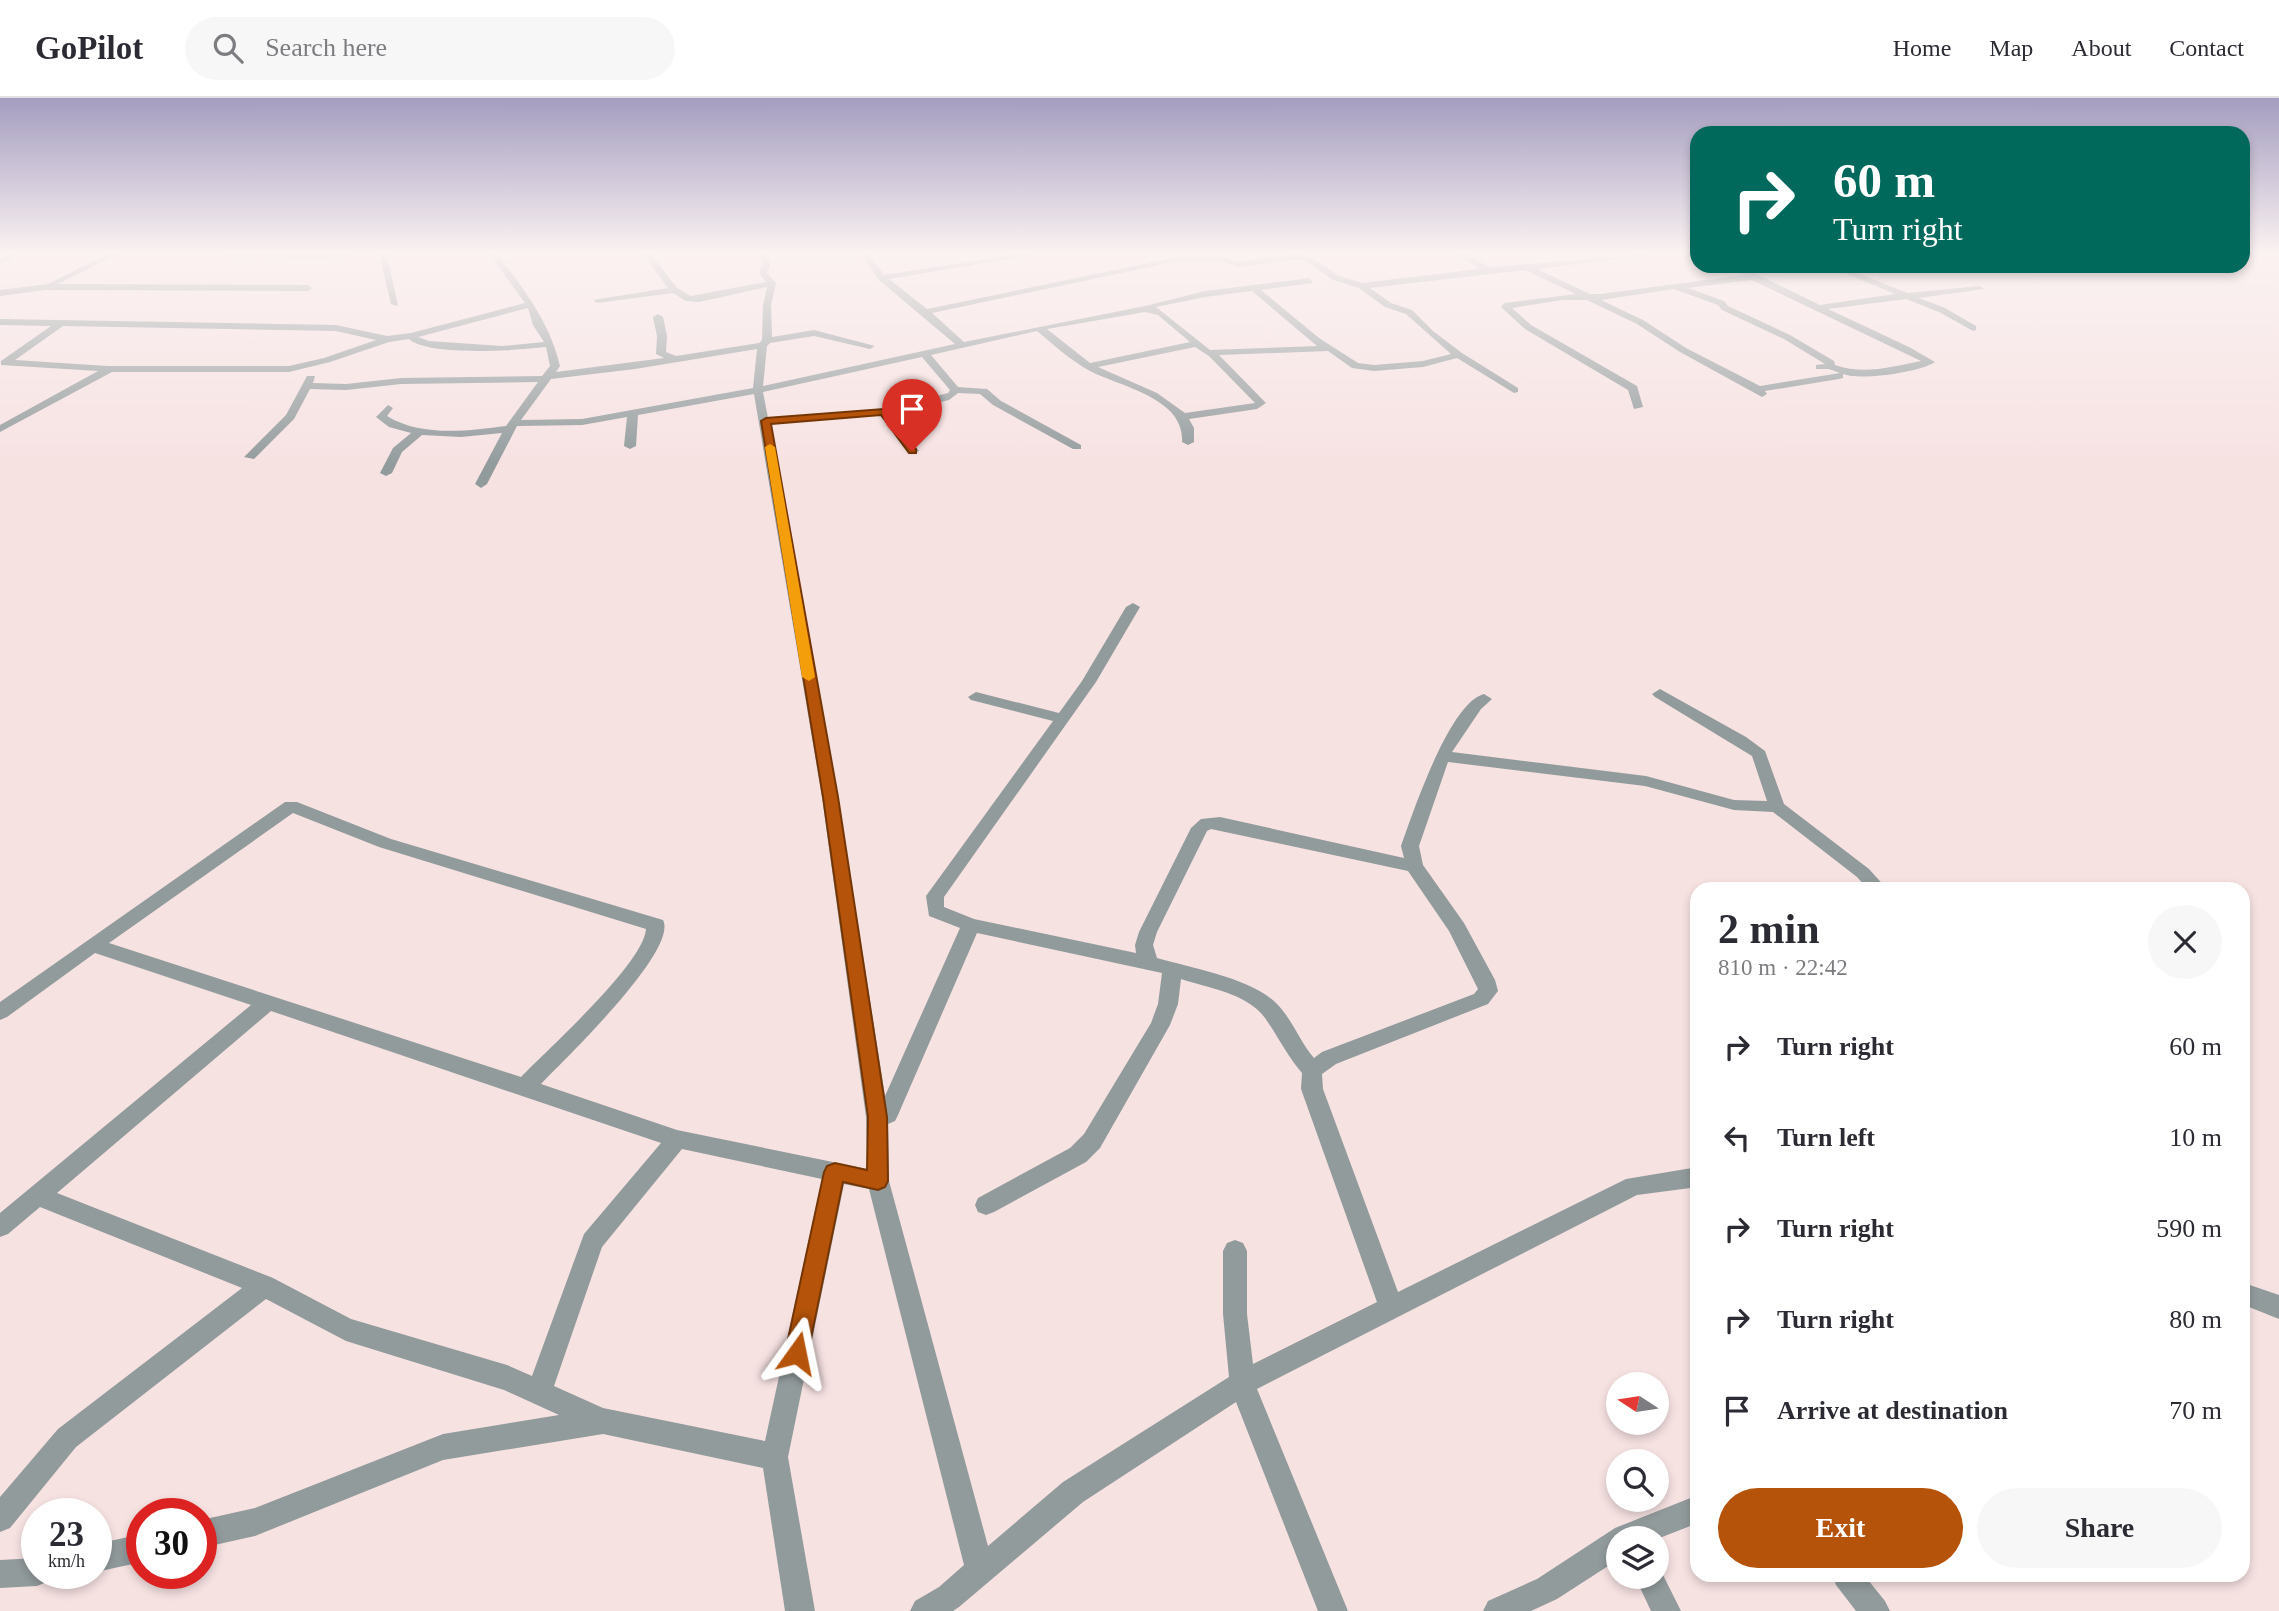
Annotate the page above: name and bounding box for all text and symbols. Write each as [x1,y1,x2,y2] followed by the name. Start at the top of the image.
[185,17,675,80] search box
[209,29,247,67] icon: search
[35,30,143,66] text: GoPilot
[265,33,387,62] text: Search here
[1893,35,1951,61] text: Home
[1989,35,2033,61] text: Map
[2071,35,2131,61] text: About
[2169,35,2244,61] text: Contact
[1833,153,1935,208] text: 60 m
[1718,154,1809,245] icon: right
[1833,211,1963,247] text: Turn right
[882,379,942,451] pin
[893,390,931,428] icon: arrive
[2148,905,2222,979] button: close
[1718,906,1820,952] text: 2 min
[1718,955,1848,980] text: 810 m · 22:42
[1718,1028,1756,1066] icon: right
[1777,1032,1894,1061] text: Turn right
[2169,1032,2222,1061] text: 60 m
[1718,1119,1756,1157] icon: left
[1777,1123,1875,1152] text: Turn left
[2169,1123,2222,1152] text: 10 m
[1718,1210,1756,1248] icon: right
[1777,1214,1894,1243] text: Turn right
[2156,1214,2222,1243] text: 590 m
[1718,1301,1756,1339] icon: right
[1777,1305,1894,1334] text: Turn right
[2169,1305,2222,1334] text: 80 m
[760,1316,834,1390] position arrow
[1606,1372,1670,1435] north arrow
[1606,1372,1669,1589] map controls
[1718,1392,1756,1430] icon: arrive
[1777,1396,2008,1425] text: Arrive at destination
[2169,1396,2222,1425] text: 70 m
[1606,1449,1669,1512] button: search
[1718,1488,1963,1568] button: Exit
[1977,1488,2222,1568] button: Share
[126,1498,217,1589] speed limit sign: 30
[49,1515,84,1554] text: 23
[1606,1526,1669,1589] button: layers
[48,1551,85,1571] text: km/h

